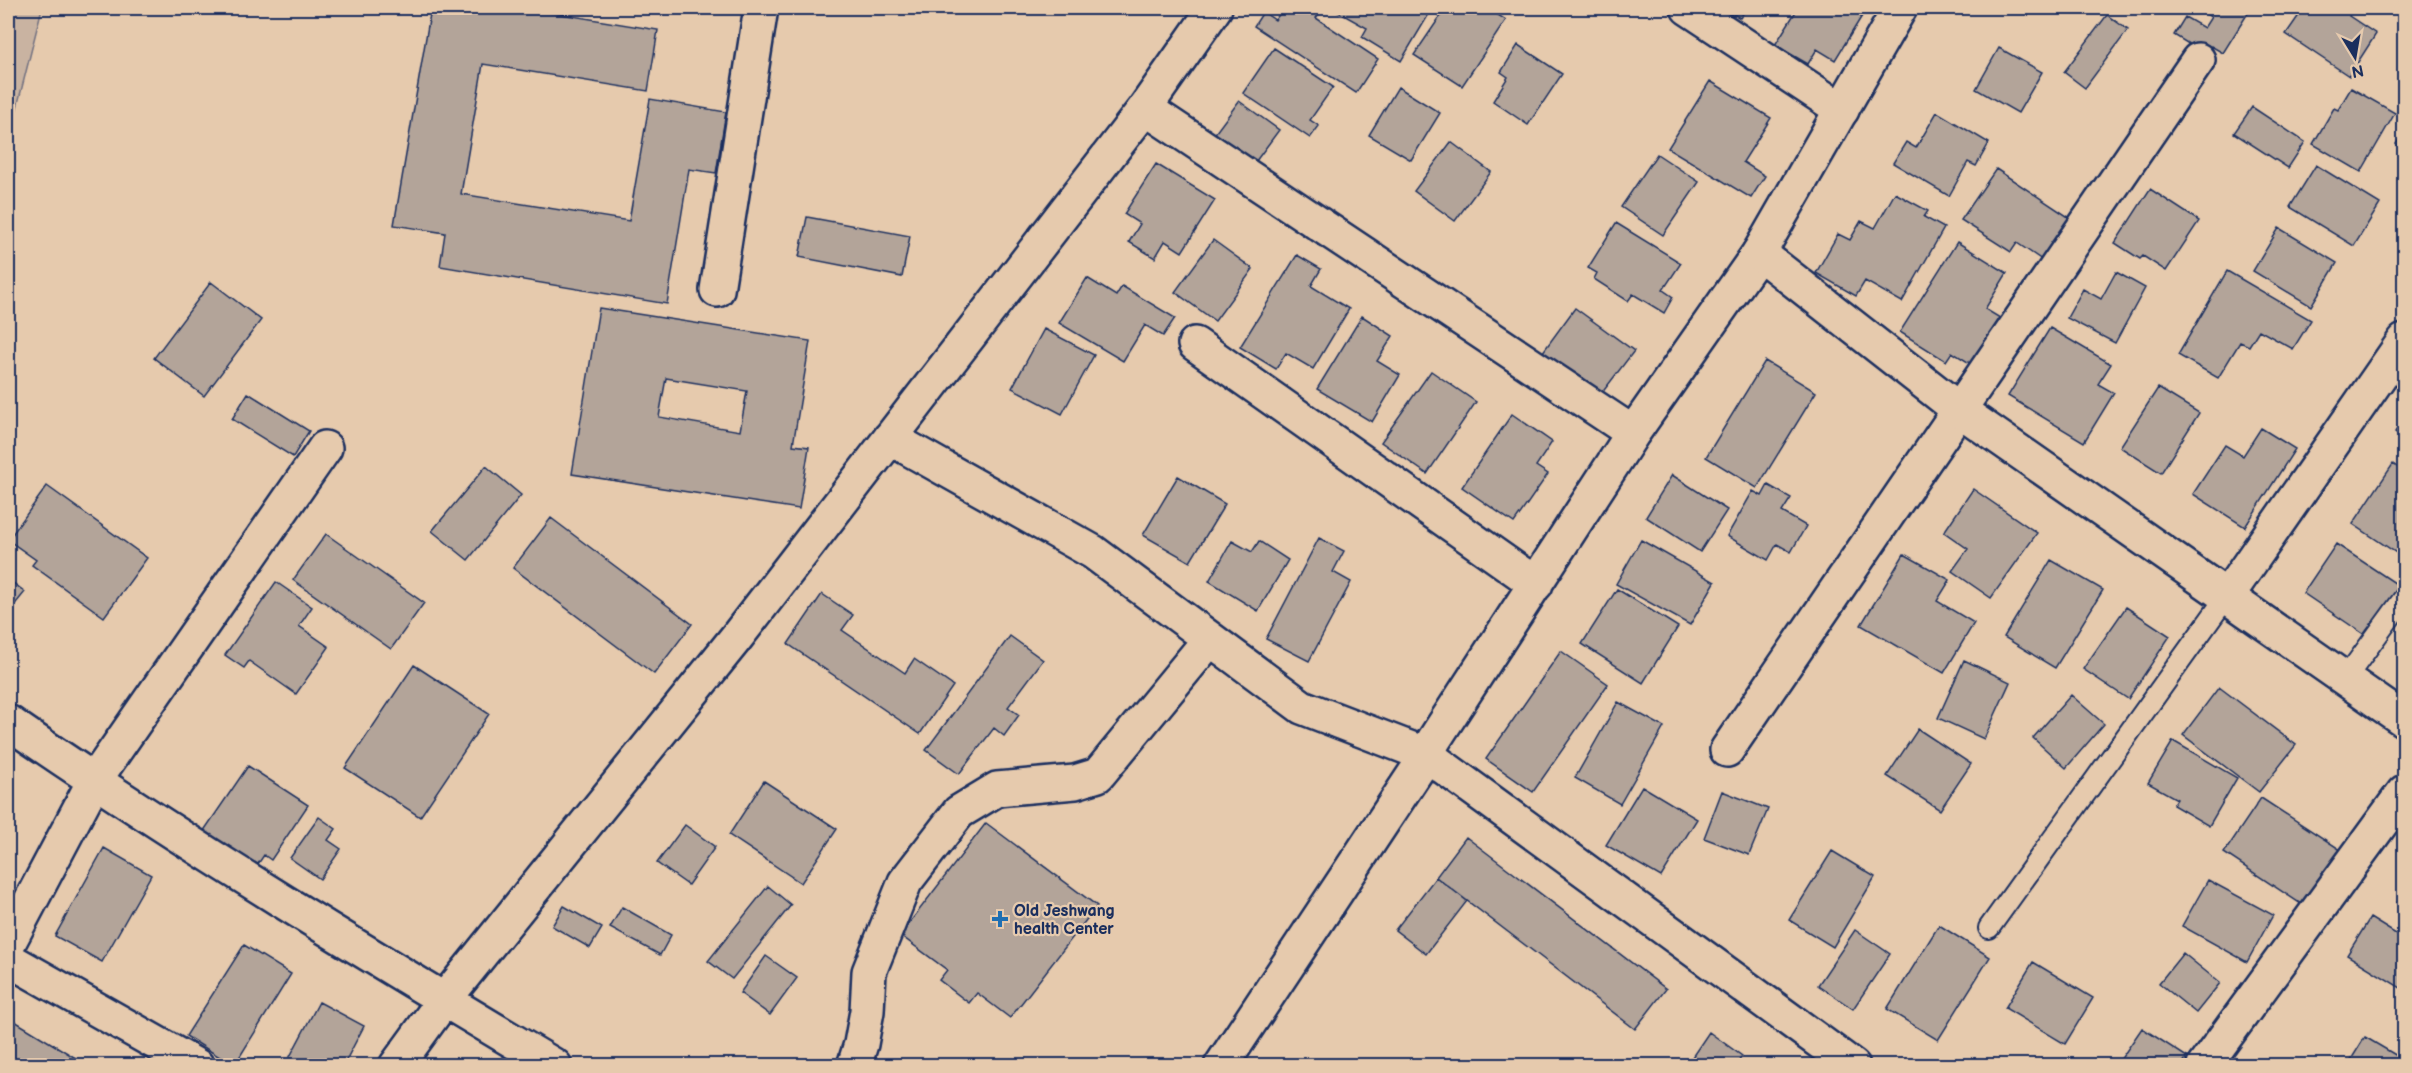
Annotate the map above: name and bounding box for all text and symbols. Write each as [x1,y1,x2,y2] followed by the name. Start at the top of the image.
[2325,27,2385,87] north arrow
[2350,60,2365,81] text: N
[1014,902,1115,939] place label: Old Jeshwang health Center
[991,910,1009,928] marker: Old Jeshwang health Center

